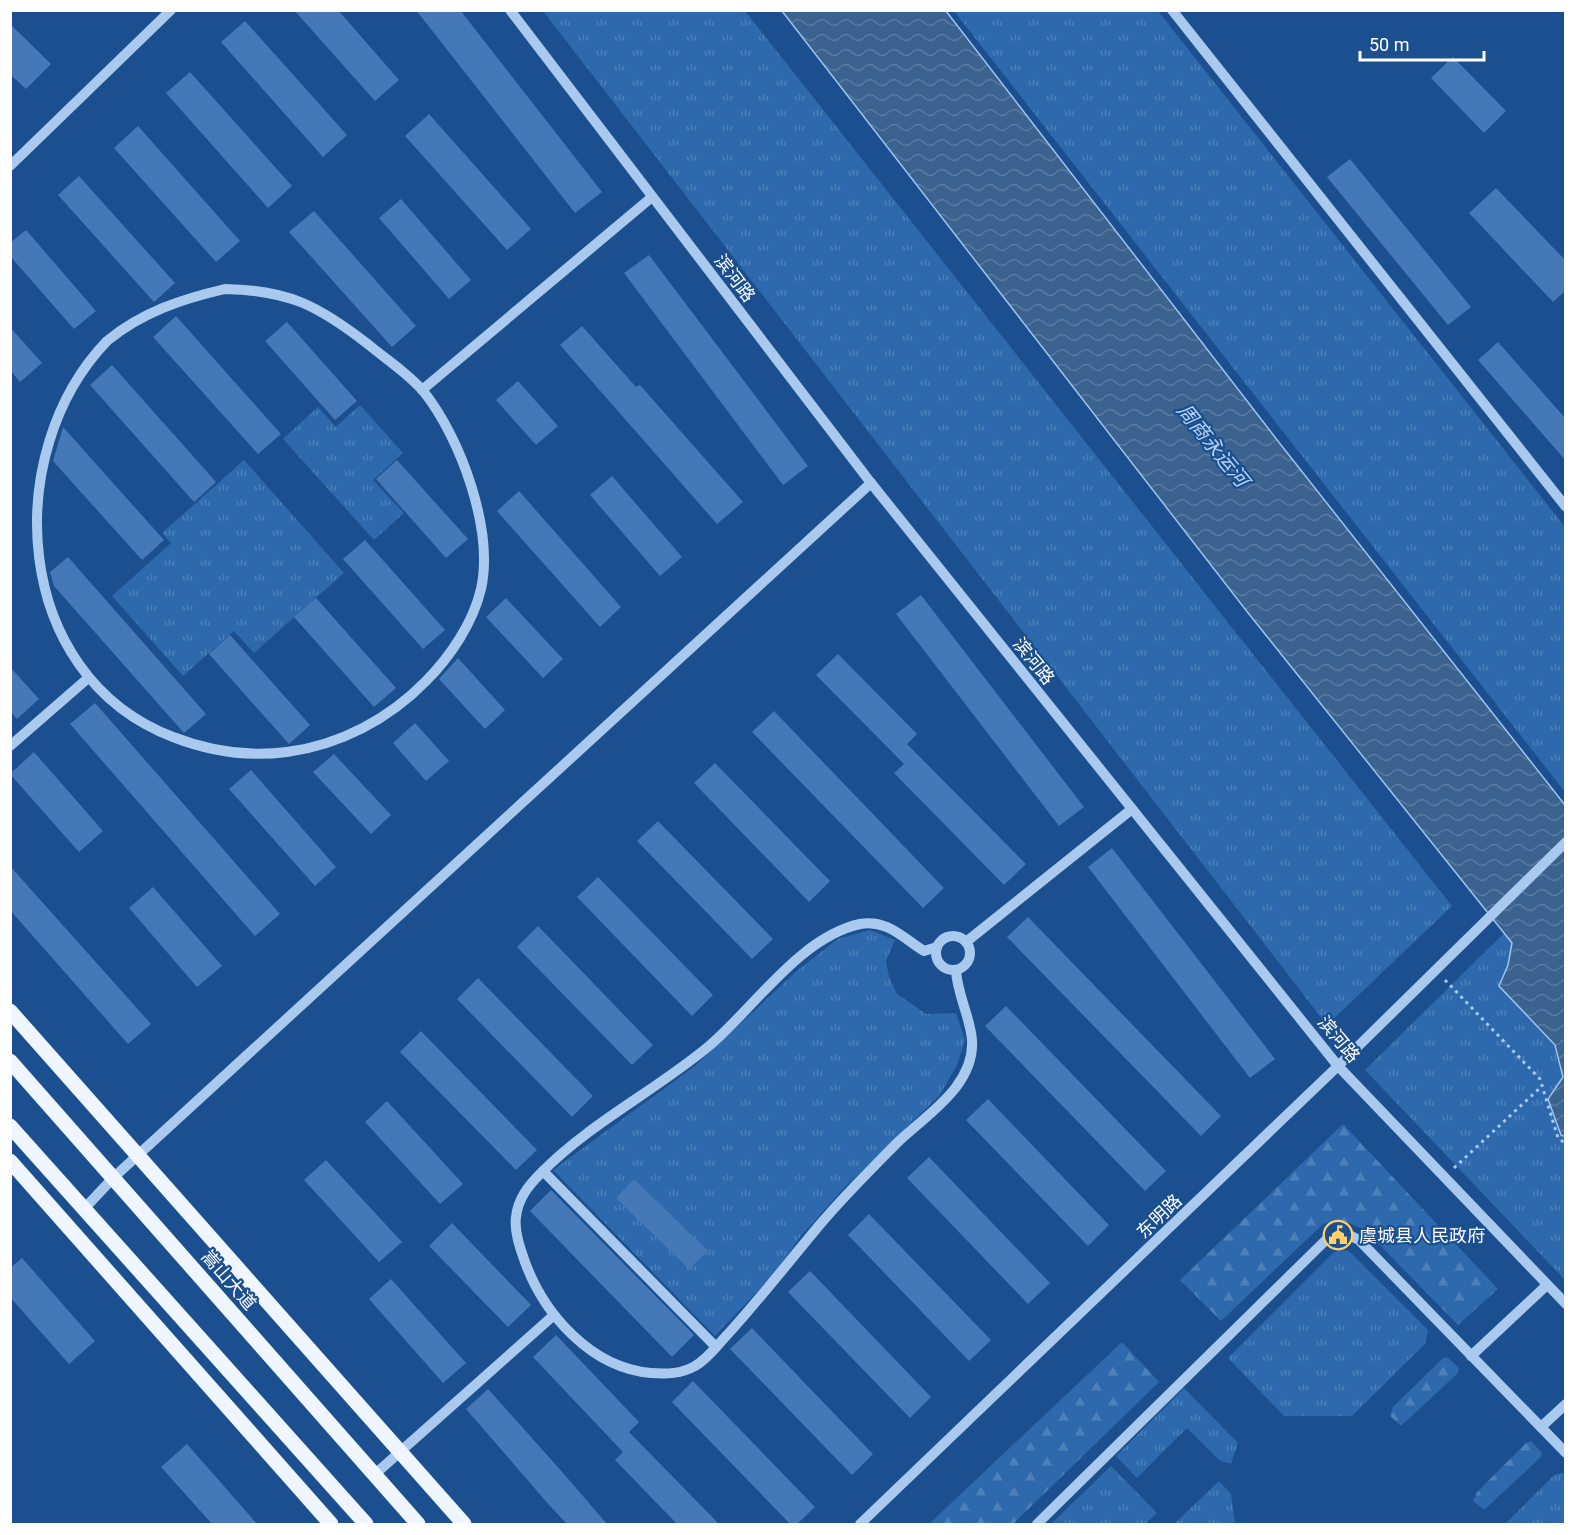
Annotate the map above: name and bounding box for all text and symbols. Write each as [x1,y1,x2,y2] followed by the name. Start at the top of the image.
[1360,24,1484,62] scale bar
[1369,34,1409,55] text: 50 m
[710,250,760,306] street label: 滨河路
[1172,399,1256,495] water label: 周商永运河
[1009,633,1059,689] street label: 滨河路
[1314,1012,1364,1066] street label: 滨河路
[1132,1190,1186,1242] street label: 东明路
[1322,1219,1354,1251] public building icon: 虞城县人民政府
[1359,1225,1485,1246] place label: 虞城县人民政府
[197,1246,261,1314] street label: 嵩山大道

